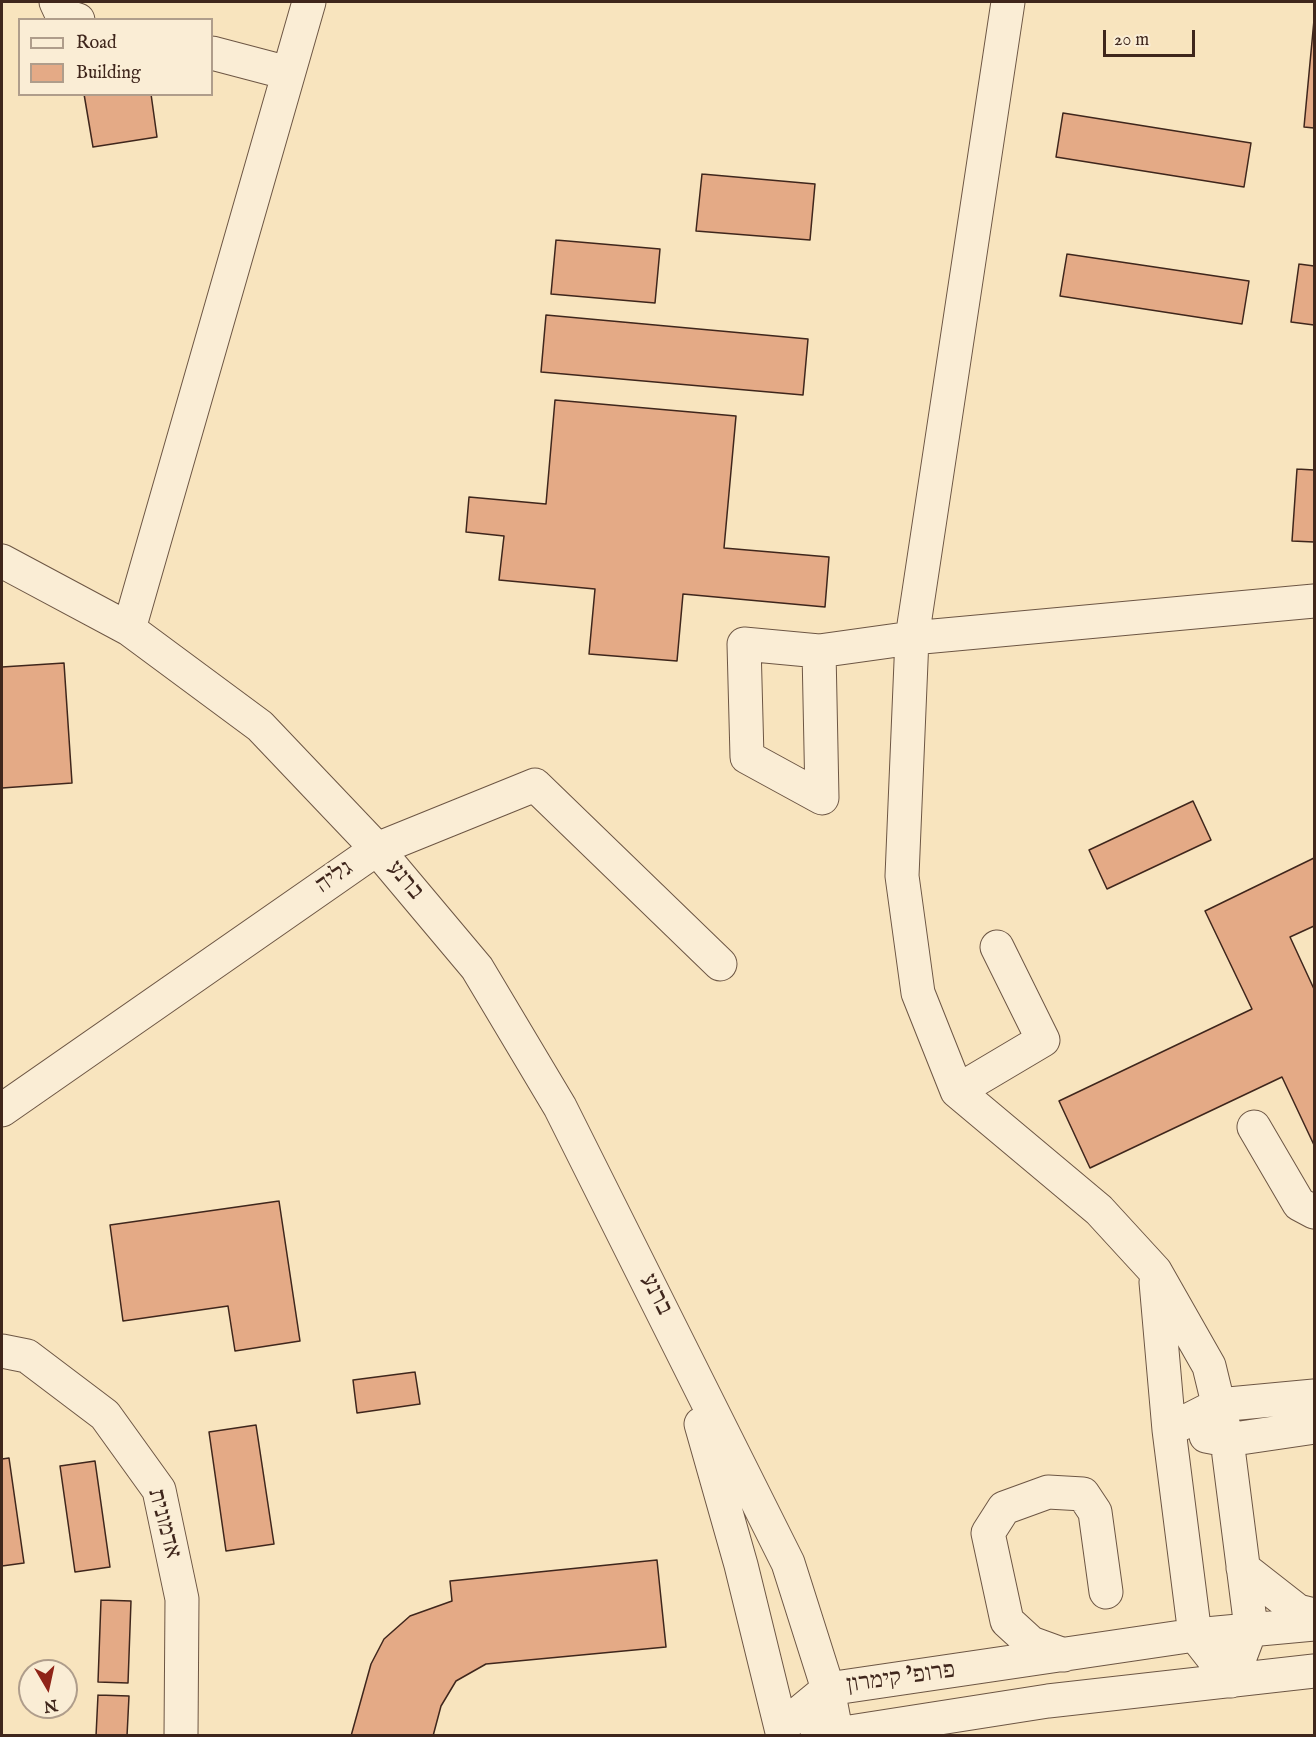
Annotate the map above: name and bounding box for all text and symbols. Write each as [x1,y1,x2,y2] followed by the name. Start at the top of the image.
[18,18,213,96] legend
[1106,18,1198,56] scale bar
[1114,29,1149,52] text: 20 m
[76,32,117,55] text: Road
[76,62,141,85] text: Building
[311,855,359,901] street label: גליה
[379,855,429,907] street label: ברנע
[633,1270,677,1320] street label: ברנע
[140,1486,186,1562] street label: אדמונית
[845,1657,957,1701] street label: פרופ' קימרון
[18,1659,78,1719] north arrow
[42,1694,59,1716] text: N

